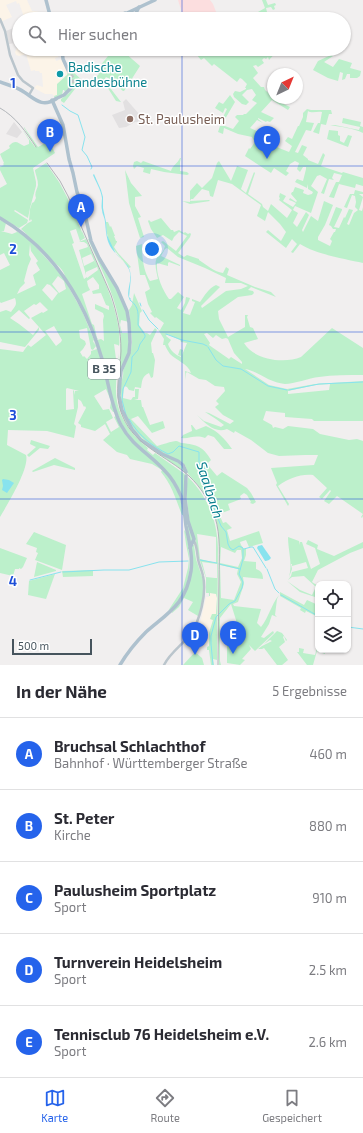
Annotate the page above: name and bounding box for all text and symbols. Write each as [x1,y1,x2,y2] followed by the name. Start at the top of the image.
[12,12,351,56] search box
[26,23,48,45] icon: search
[58,25,138,43] text: Hier suchen
[68,59,147,90] place label: Badische Landesbühne
[267,68,303,104] north arrow
[55,69,65,79] marker: Badische Landesbühne
[10,75,16,91] text: 1
[138,111,225,127] place label: St. Paulusheim
[125,114,135,124] marker: St. Paulusheim
[37,119,63,152] pin: B
[254,126,280,159] pin: C
[68,194,94,227] pin: A
[142,239,162,259] your location
[9,241,17,257] text: 2
[88,359,120,379] road number: B 35
[9,407,17,423] text: 3
[193,459,228,520] water label: Saalbach
[9,573,17,589] text: 4
[315,581,351,653] map controls
[315,581,351,617] button: locate
[315,617,351,653] button: layers
[220,621,246,654] pin: E
[182,622,208,655] pin: D
[12,637,92,656] scale bar
[18,639,49,652] text: 500 m
[16,681,107,701] text: In der Nähe
[272,683,347,699] text: 5 Ergebnisse
[54,737,206,755] text: Bruchsal Schlachthof
[25,746,33,762] text: A
[309,746,347,762] text: 460 m
[54,755,248,771] text: Bahnhof · Württemberger Straße
[54,809,115,827] text: St. Peter
[25,818,33,834] text: B
[309,818,347,834] text: 880 m
[54,827,91,843] text: Kirche
[54,881,216,899] text: Paulusheim Sportplatz
[25,890,33,906] text: C
[312,890,347,906] text: 910 m
[54,899,86,915] text: Sport
[54,953,222,971] text: Turnverein Heidelsheim
[25,962,33,978] text: D
[309,962,347,978] text: 2.5 km
[54,971,86,987] text: Sport
[54,1025,269,1043] text: Tennisclub 76 Heidelsheim e.V.
[25,1034,33,1050] text: E
[308,1034,347,1050] text: 2.6 km
[54,1043,86,1059] text: Sport
[41,1087,68,1124] tab: Karte
[150,1087,180,1124] tab: Route
[262,1087,322,1124] tab: Gespeichert

